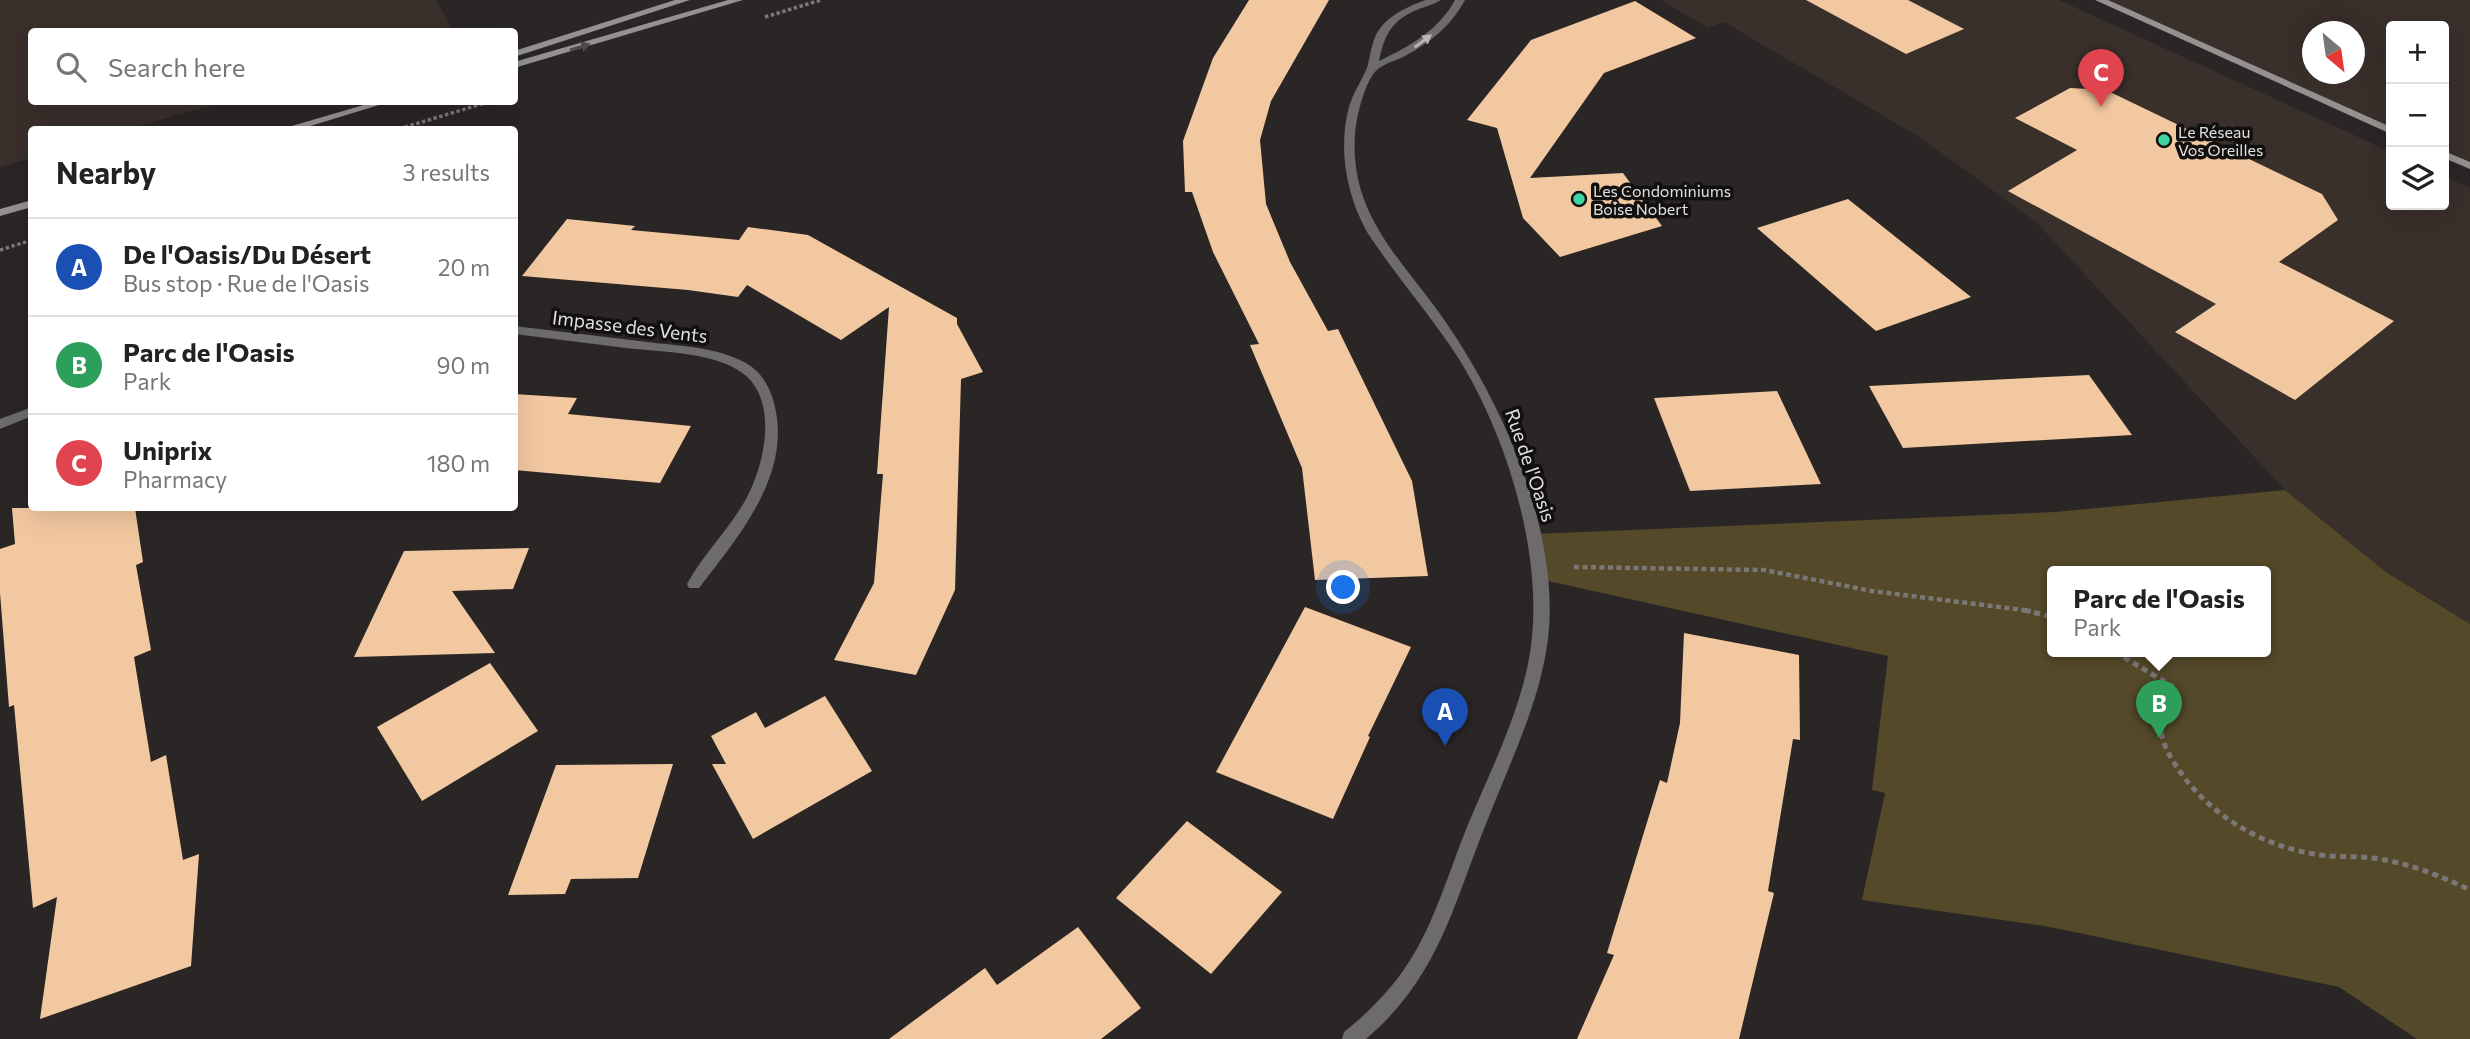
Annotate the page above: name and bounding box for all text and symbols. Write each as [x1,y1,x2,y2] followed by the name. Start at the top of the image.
[2302,21,2365,84] north arrow
[2386,21,2449,210] map controls
[2386,21,2449,84] button: +
[28,28,518,105] search box
[1414,35,1432,49] one-way arrow
[570,41,591,51] one-way arrow
[52,48,90,86] icon: search
[2078,49,2124,107] pin: C
[108,51,246,82] text: Search here
[2386,84,2449,147] button: −
[2178,122,2263,159] place label: Le Réseau Vos Oreilles
[2156,132,2172,148] marker: Le Réseau Vos Oreilles
[2386,147,2449,210] button: layers
[56,153,156,190] text: Nearby
[403,158,490,186] text: 3 results
[1593,181,1731,218] place label: Les Condominiums Boise Nobert
[1571,191,1587,207] marker: Les Condominiums Boise Nobert
[123,238,371,269] text: De l'Oasis/Du Désert
[71,253,87,281] text: A
[438,253,490,281] text: 20 m
[123,269,369,297] text: Bus stop · Rue de l'Oasis
[551,305,709,347] street label: Impasse des Vents
[123,336,295,367] text: Parc de l'Oasis
[71,351,87,379] text: B
[437,351,490,379] text: 90 m
[123,367,171,395] text: Park
[1501,406,1561,524] street label: Rue de l'Oasis
[123,434,212,465] text: Uniprix
[71,449,87,477] text: C
[427,449,490,477] text: 180 m
[123,465,227,493] text: Pharmacy
[2047,566,2271,657] popup
[1326,570,1360,604] your location
[2073,582,2245,613] text: Parc de l'Oasis
[2073,613,2121,641] text: Park
[2136,680,2182,738] pin: B
[1422,688,1468,746] pin: A

